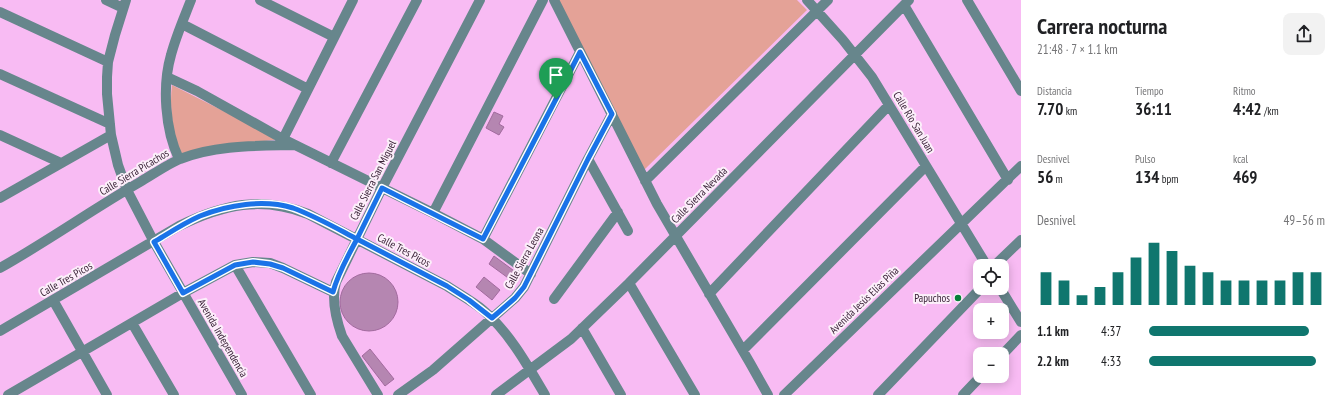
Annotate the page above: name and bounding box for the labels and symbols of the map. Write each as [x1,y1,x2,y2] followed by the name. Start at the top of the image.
[539,58,573,99] pin
[890,89,938,155] street label: Calle Río San Juan
[347,137,399,222] street label: Calle Sierra San Miguel
[97,146,172,198] street label: Calle Sierra Picachos
[668,164,730,226] street label: Calle Sierra Nevada
[501,225,547,291] street label: Calle Sierra Leona
[375,230,433,270] street label: Calle Tres Picos
[37,258,95,300] street label: Calle Tres Picos
[826,263,902,337] street label: Avenida Jesús Elías Piña
[914,291,950,305] place label: Papuchos
[953,293,963,303] marker: Papuchos
[195,296,251,380] street label: Avenida Independencia

